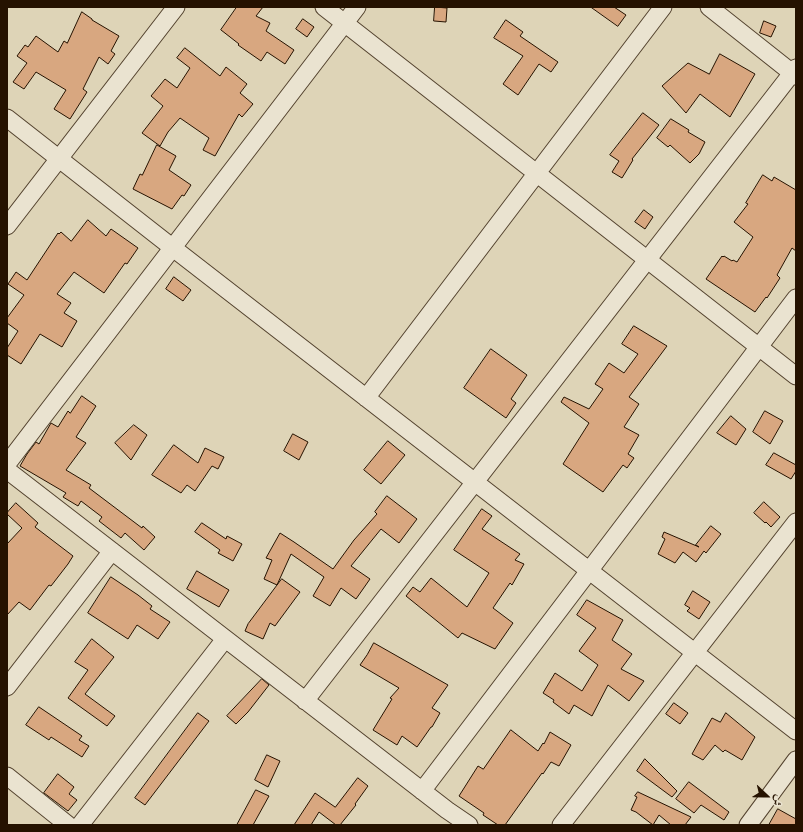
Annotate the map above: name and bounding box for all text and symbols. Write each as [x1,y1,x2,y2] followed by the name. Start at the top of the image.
[747,776,787,816] north arrow
[770,793,787,808] text: ش

